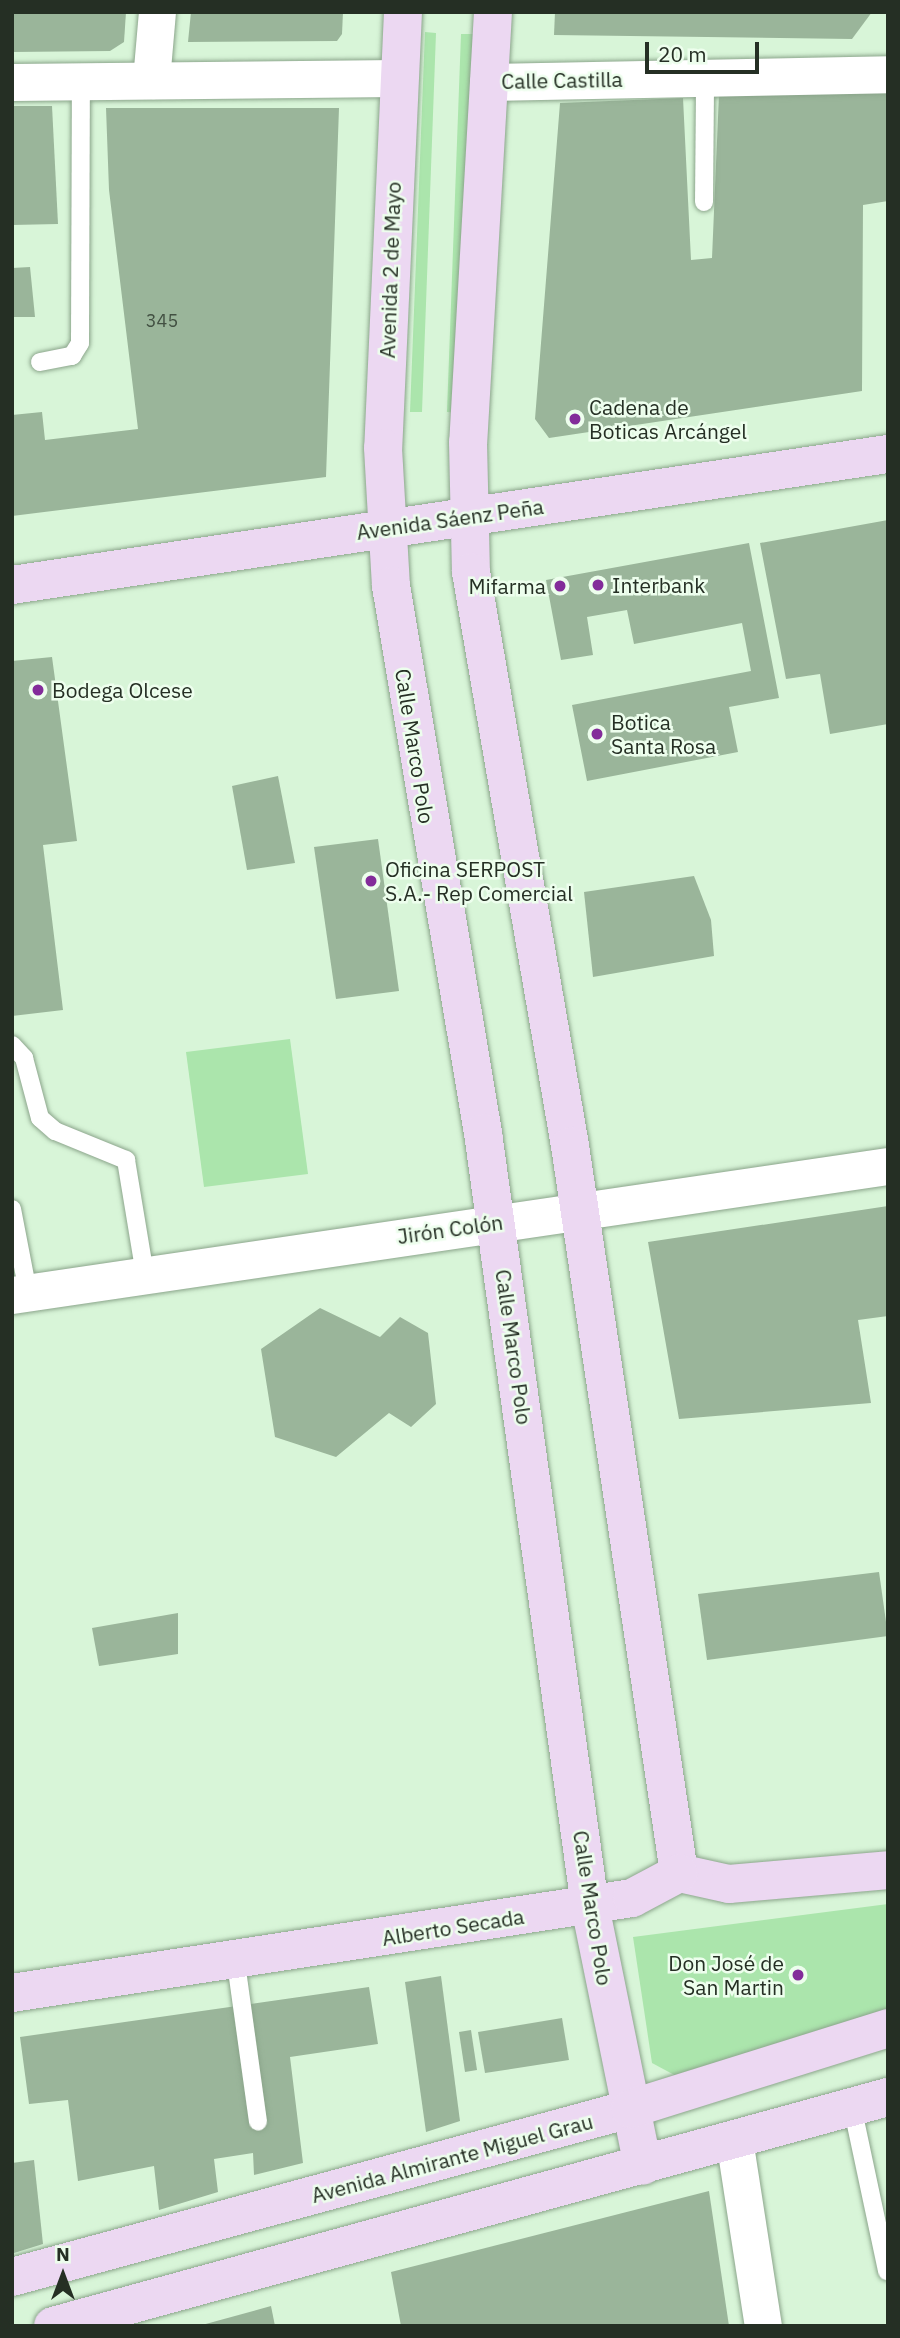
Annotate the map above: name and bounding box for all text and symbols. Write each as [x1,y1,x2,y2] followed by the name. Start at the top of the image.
[648,28,762,72] scale bar
[658,40,707,68] text: 20 m
[501,66,623,94] street label: Calle Castilla
[374,181,406,359] street label: Avenida 2 de Mayo
[146,310,178,332] house number: 345
[589,394,747,444] place label: Cadena de Boticas Arcángel
[567,411,583,427] marker: Cadena de Boticas Arcángel
[355,493,545,545] street label: Avenida Sáenz Peña
[612,572,705,598] place label: Interbank
[468,573,546,599] place label: Mifarma
[590,577,606,593] marker: Interbank
[552,578,568,594] marker: Mifarma
[390,667,440,825] street label: Calle Marco Polo
[52,677,193,703] place label: Bodega Olcese
[30,682,46,698] marker: Bodega Olcese
[611,709,716,759] place label: Botica Santa Rosa
[589,726,605,742] marker: Botica Santa Rosa
[385,856,573,906] place label: Oficina SERPOST S.A.- Rep Comercial
[363,873,379,889] marker: Oficina SERPOST S.A.- Rep Comercial
[396,1209,504,1249] street label: Jirón Colón
[491,1268,537,1426] street label: Calle Marco Polo
[568,1829,618,1987] street label: Calle Marco Polo
[380,1903,526,1951] street label: Alberto Secada
[668,1950,784,2000] place label: Don José de San Martin
[790,1967,806,1983] marker: Don José de San Martin
[309,2108,595,2208] street label: Avenida Almirante Miguel Grau
[28,2240,98,2310] north arrow
[56,2242,70,2266] text: N

